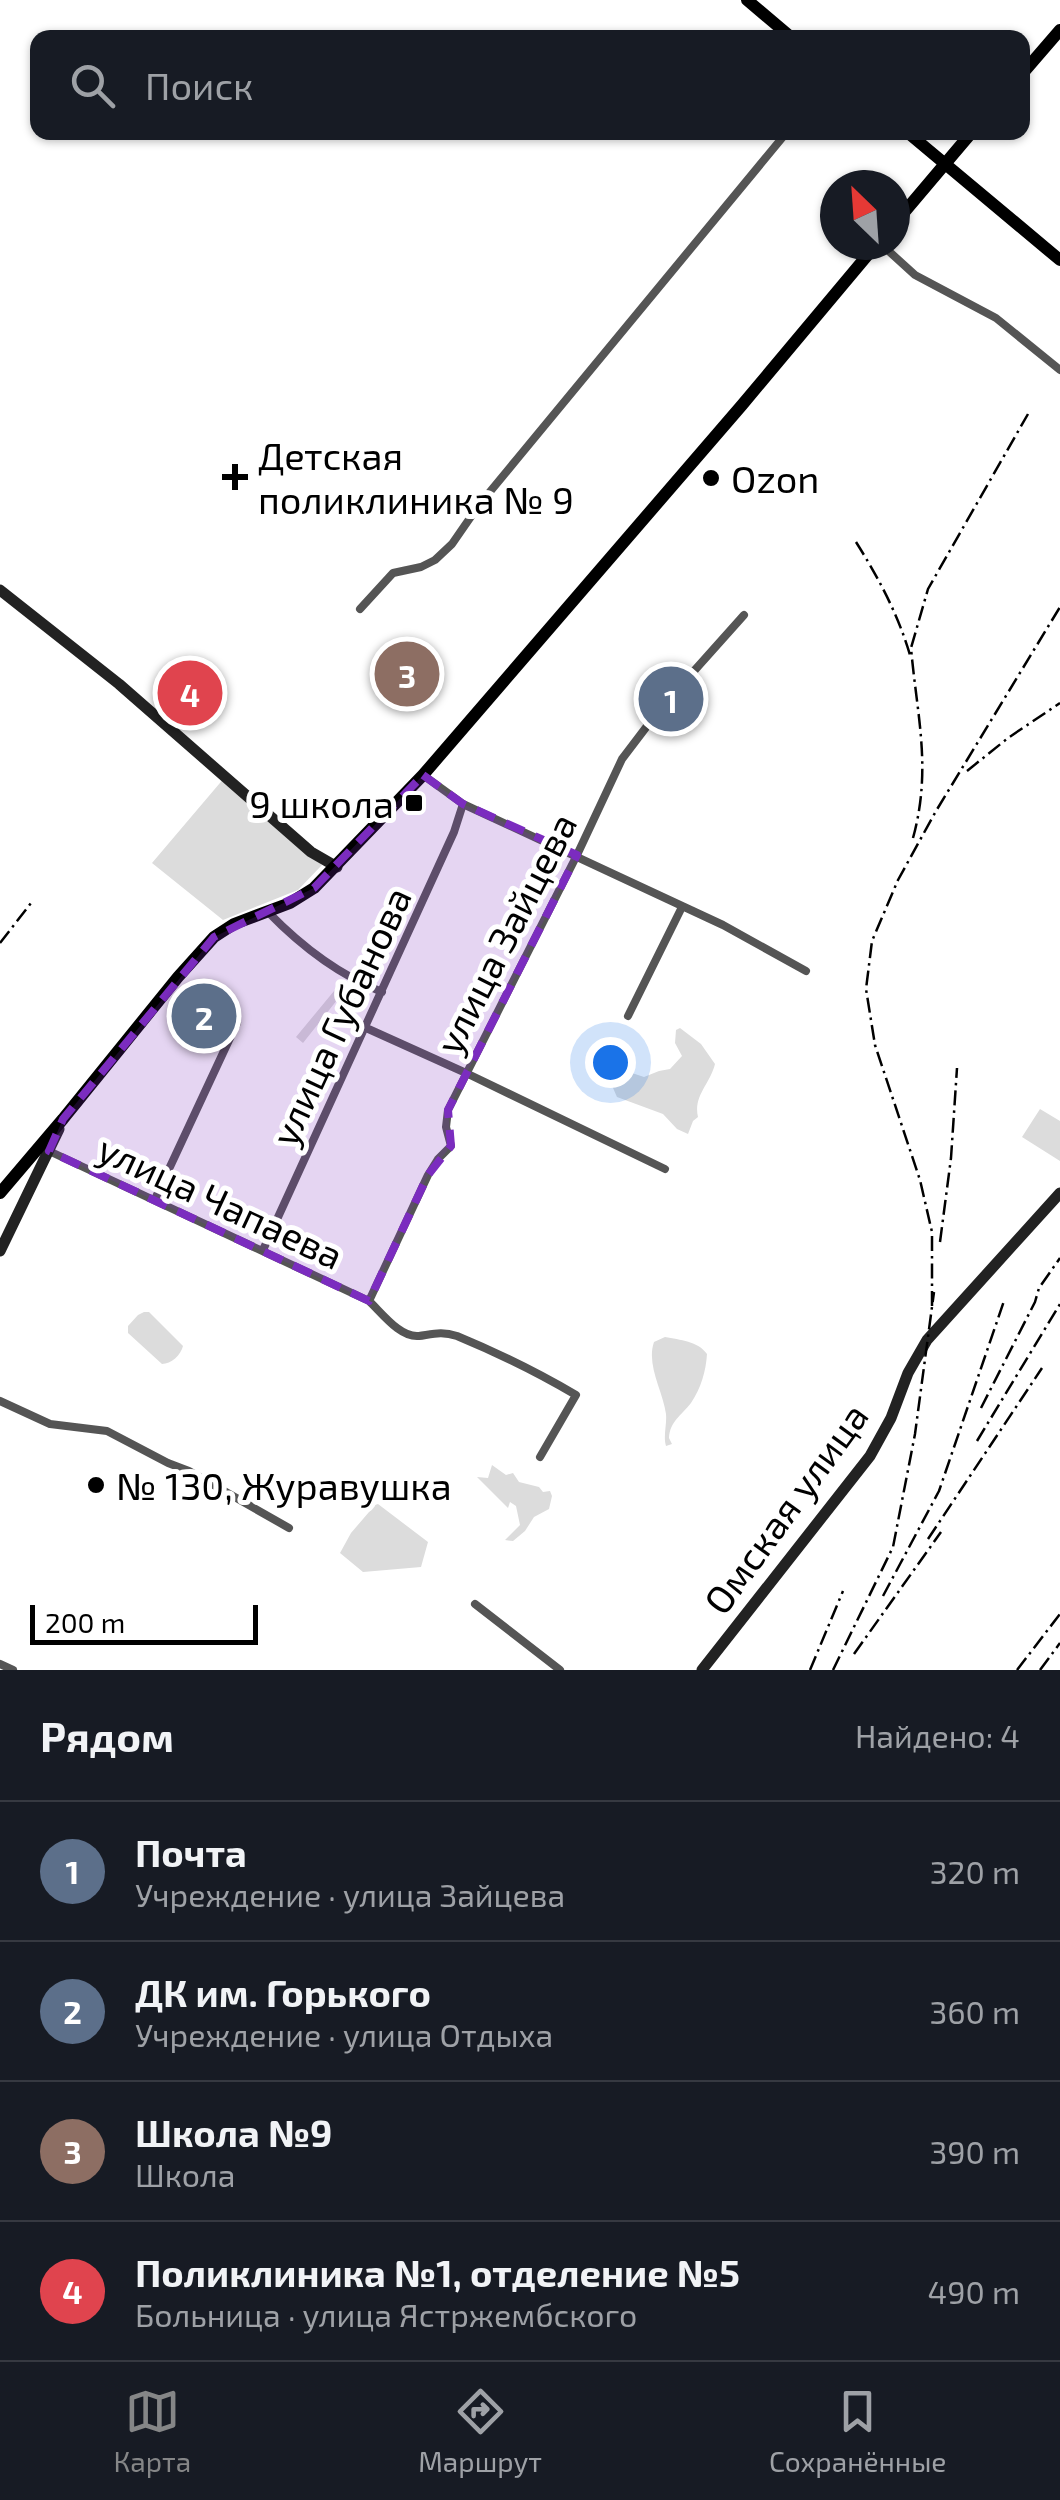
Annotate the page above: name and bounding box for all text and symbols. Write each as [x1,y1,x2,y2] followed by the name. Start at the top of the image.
[30,30,1030,140] search box
[65,58,120,113] icon: search
[145,62,254,108] text: Поиск
[820,170,910,260] north arrow
[258,432,574,522] place label: Детская поликлиника № 9
[731,455,819,501] place label: Ozon
[222,464,248,490] marker: Детская поликлиника № 9
[700,467,722,489] marker: Ozon
[374,636,440,712] pin: 3
[158,656,222,730] pin: 4
[638,662,704,736] pin: 1
[249,780,394,826] place label: 9 школа
[403,792,425,814] marker: 9 школа
[425,805,585,1061] street label: улица Зайцева
[260,880,420,1152] street label: улица Губанова
[172,978,236,1054] pin: 2
[585,1037,636,1088] your location
[91,1124,351,1278] street label: улица Чапаева
[693,1394,877,1622] street label: Омская улица
[116,1462,452,1508] place label: № 130, Журавушка
[85,1474,107,1496] marker: № 130, Журавушка
[30,1600,258,1644] scale bar
[45,1605,125,1639] text: 200 m
[40,1710,174,1760] text: Рядом
[855,1716,1020,1754] text: Найдено: 4
[135,1829,247,1875] text: Почта
[66,1852,79,1890] text: 1
[930,1852,1020,1890] text: 320 m
[135,1875,565,1913] text: Учреждение · улица Зайцева
[135,1969,431,2015] text: ДК им. Горького
[63,1992,82,2030] text: 2
[929,1992,1020,2030] text: 360 m
[135,2015,553,2053] text: Учреждение · улица Отдыха
[135,2109,333,2155] text: Школа №9
[63,2132,82,2170] text: 3
[929,2132,1020,2170] text: 390 m
[135,2155,235,2193] text: Школа
[135,2249,740,2295] text: Поликлиника №1, отделение №5
[62,2272,83,2310] text: 4
[928,2272,1020,2310] text: 490 m
[135,2295,637,2333] text: Больница · улица Ястржембского
[114,2384,191,2478] tab: Карта
[418,2384,542,2478] tab: Маршрут
[769,2384,946,2478] tab: Сохранённые

